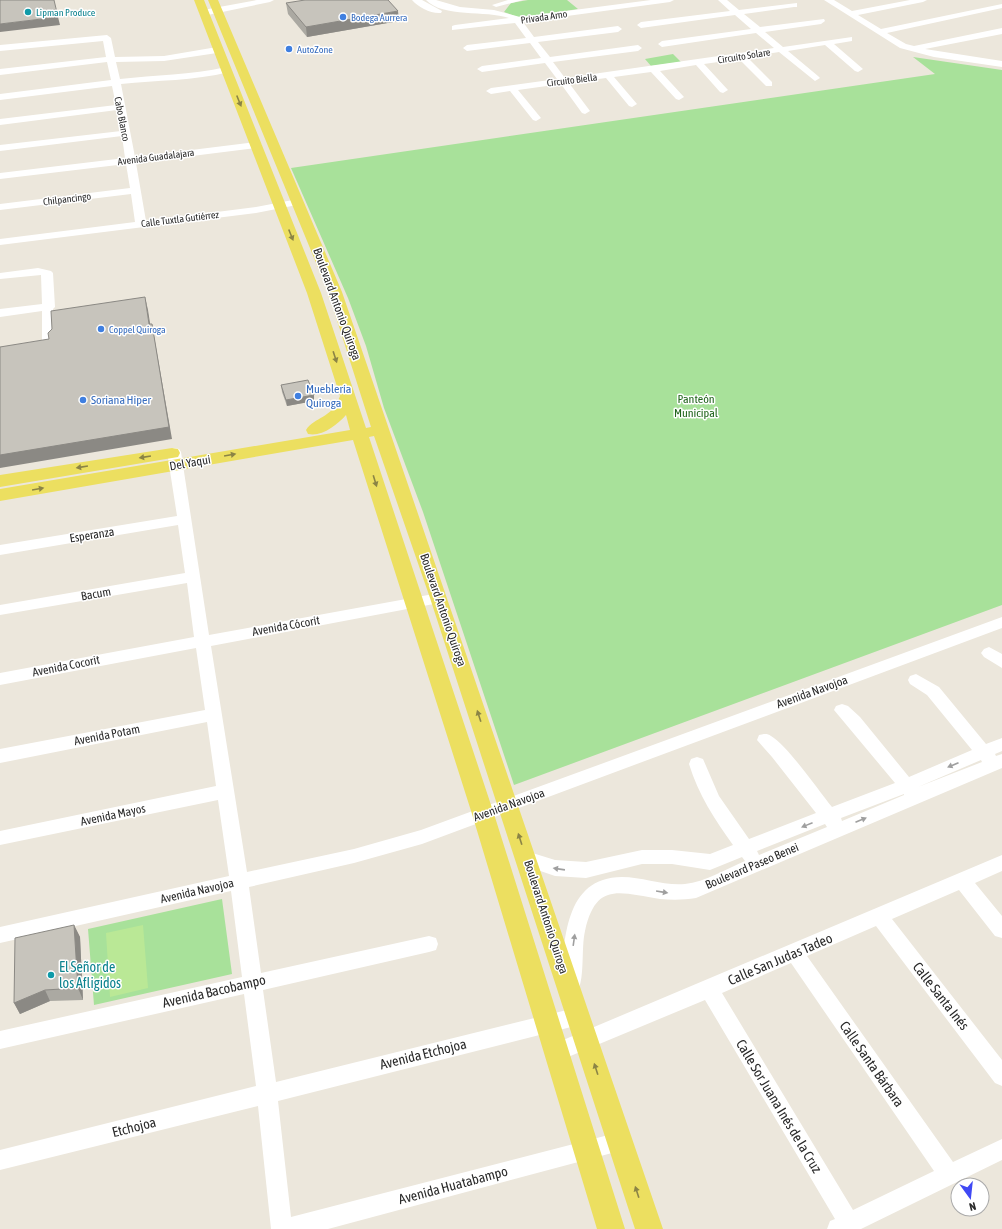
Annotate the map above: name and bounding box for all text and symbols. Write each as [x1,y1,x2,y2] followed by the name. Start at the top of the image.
[23,7,33,17] marker: Lipman Produce
[36,7,96,18] place label: Lipman Produce
[520,8,568,26] street label: Privada Arno
[338,12,348,22] marker: Bodega Aurrera
[351,12,408,23] place label: Bodega Aurrera
[284,44,294,54] marker: AutoZone
[297,44,333,55] place label: AutoZone
[717,46,772,66] street label: Circuito Solare
[546,71,598,89] street label: Circuito Biella
[112,96,132,143] street label: Cabo Blanco
[236,96,242,108] one-way arrow
[117,147,195,167] street label: Avenida Guadalajara
[42,191,92,207] street label: Chilpancingo
[140,209,220,229] street label: Calle Tuxtla Gutiérrez
[288,230,294,241] one-way arrow
[310,246,364,362] street label: Boulevard Antonio Quiroga
[96,324,106,334] marker: Coppel Quiroga
[109,324,166,335] place label: Coppel Quiroga
[333,352,339,364] one-way arrow
[306,382,351,410] place label: Mueblería Quiroga
[293,391,303,401] marker: Mueblería Quiroga
[674,392,719,420] park label: Panteón Municipal
[91,393,151,407] place label: Soriana Hiper
[78,395,88,405] marker: Soriana Hiper
[223,452,236,458] one-way arrow
[168,453,212,473] street label: Del Yaqui
[139,454,151,460] one-way arrow
[76,464,88,470] one-way arrow
[372,476,378,488] one-way arrow
[32,486,45,492] one-way arrow
[69,525,115,545] street label: Esperanza
[417,552,469,668] street label: Boulevard Antonio Quiroga
[80,584,112,604] street label: Bacum
[251,613,321,639] street label: Avenida Cócorit
[31,652,101,679] street label: Avenida Cocorit
[774,673,850,711] street label: Avenida Navojoa
[475,709,481,721] one-way arrow
[73,722,141,748] street label: Avenida Potam
[947,763,959,769] one-way arrow
[471,786,547,824] street label: Avenida Navojoa
[79,801,147,829] street label: Avenida Mayos
[856,817,867,823] one-way arrow
[800,822,812,828] one-way arrow
[516,833,522,845] one-way arrow
[703,840,801,892] street label: Boulevard Paseo Benei
[521,858,571,976] street label: Boulevard Antonio Quiroga
[553,865,565,872] one-way arrow
[159,876,235,906] street label: Avenida Navojoa
[656,890,668,896] one-way arrow
[725,930,835,988] street label: Calle San Judas Tadeo
[571,934,577,946] one-way arrow
[59,959,121,991] place label: El Señor de los Afligidos
[910,959,972,1033] street label: Calle Santa Inés
[46,970,56,980] marker: El Señor de los Afligidos
[161,971,267,1011] street label: Avenida Bacobampo
[837,1018,907,1110] street label: Calle Santa Bárbara
[378,1036,468,1072] street label: Avenida Etchojoa
[733,1036,825,1176] street label: Calle Sor Juana Inés de la Cruz
[593,1062,599,1074] one-way arrow
[110,1114,158,1140] street label: Etchojoa
[397,1163,509,1207] street label: Avenida Huatabampo
[950,1177,990,1217] north arrow
[634,1186,640,1198] one-way arrow
[968,1200,977,1213] text: N

